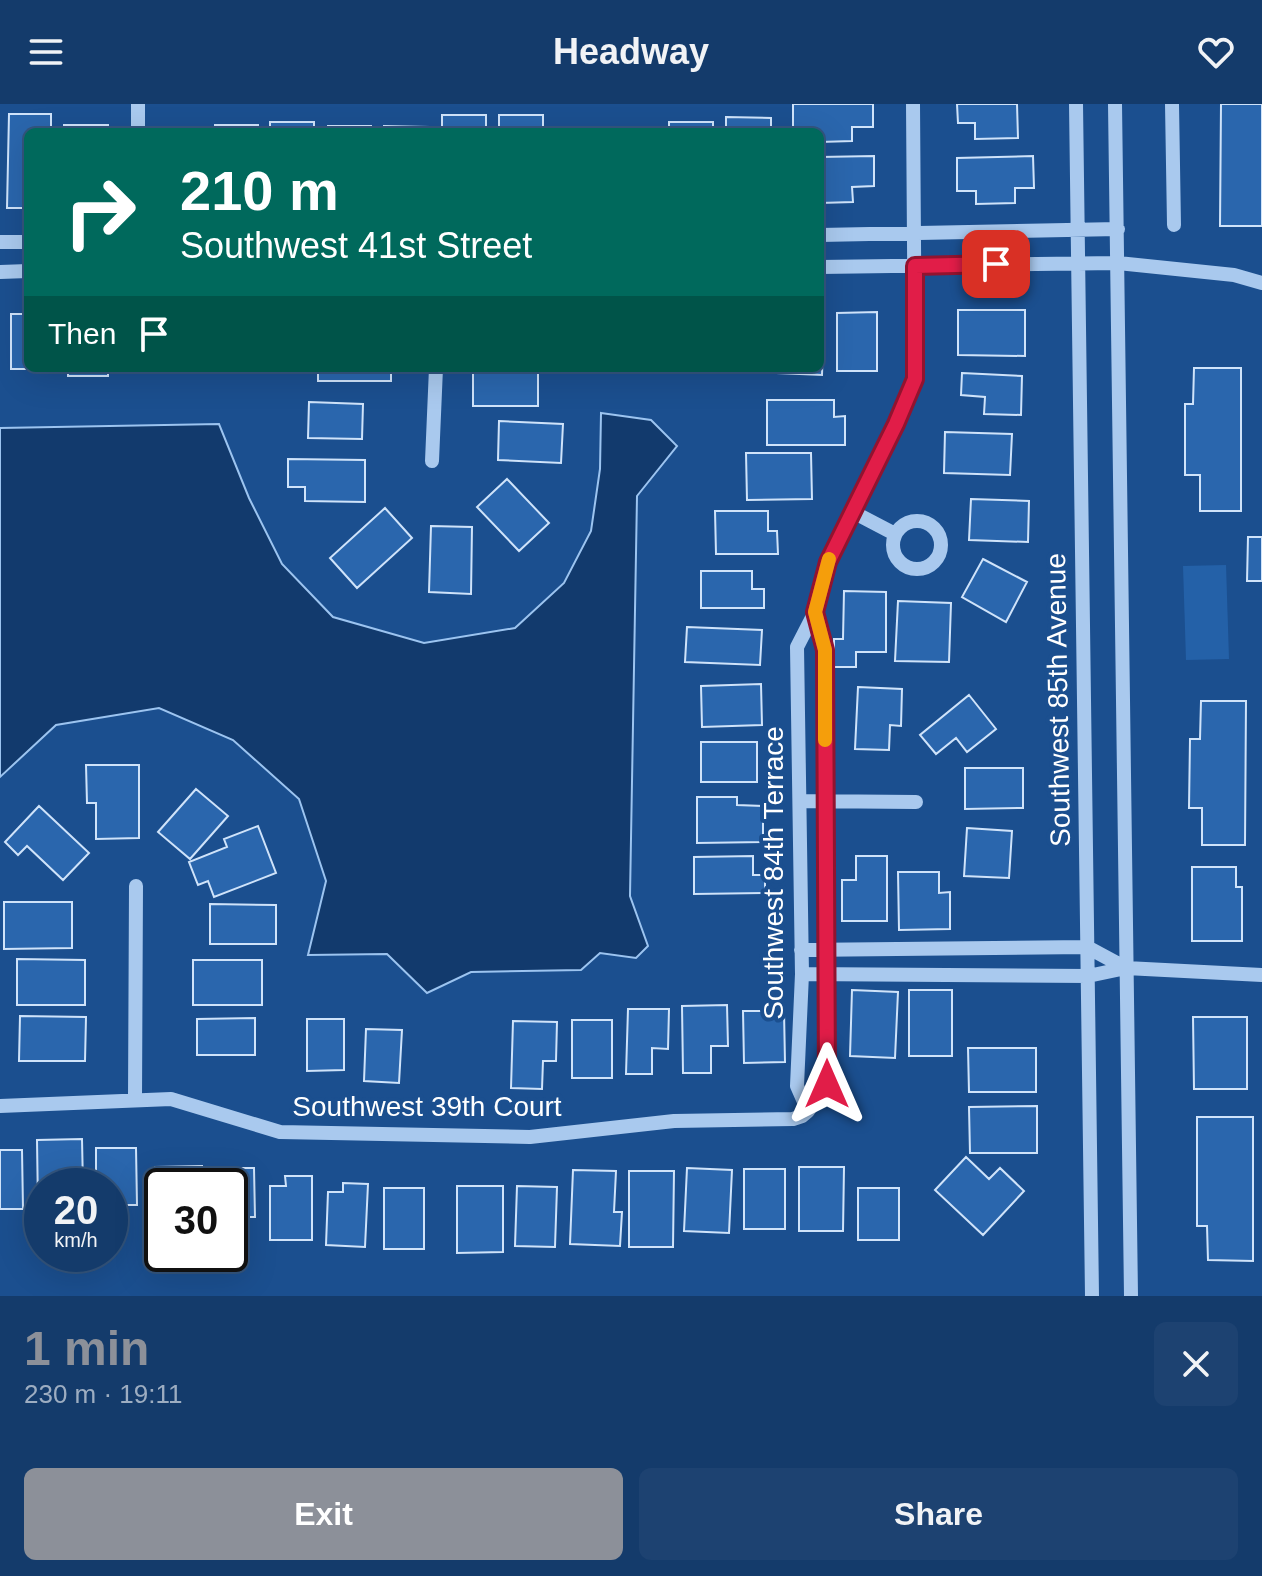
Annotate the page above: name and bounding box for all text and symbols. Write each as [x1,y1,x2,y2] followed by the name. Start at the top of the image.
[24,30,68,74] icon: menu
[1194,30,1238,74] icon: heart
[553,31,709,72] text: Headway
[180,159,339,222] text: 210 m
[48,160,152,264] icon: right
[180,225,532,266] text: Southwest 41st Street
[962,230,1030,298] pin
[974,242,1018,286] icon: arrive
[132,312,176,356] icon: arrive
[48,317,116,350] text: Then
[1040,553,1076,847] street label: Southwest 85th Avenue
[758,726,789,1020] street label: Southwest 84th Terrace
[785,1042,869,1126] position arrow
[292,1091,562,1122] street label: Southwest 39th Court
[144,1168,248,1272] speed limit sign: 30
[54,1188,98,1232] text: 20
[54,1229,98,1251] text: km/h
[24,1322,149,1375] text: 1 min
[1154,1322,1238,1406] button: close
[24,1379,183,1409] text: 230 m · 19:11
[24,1468,623,1560] button: Exit
[639,1468,1238,1560] button: Share

